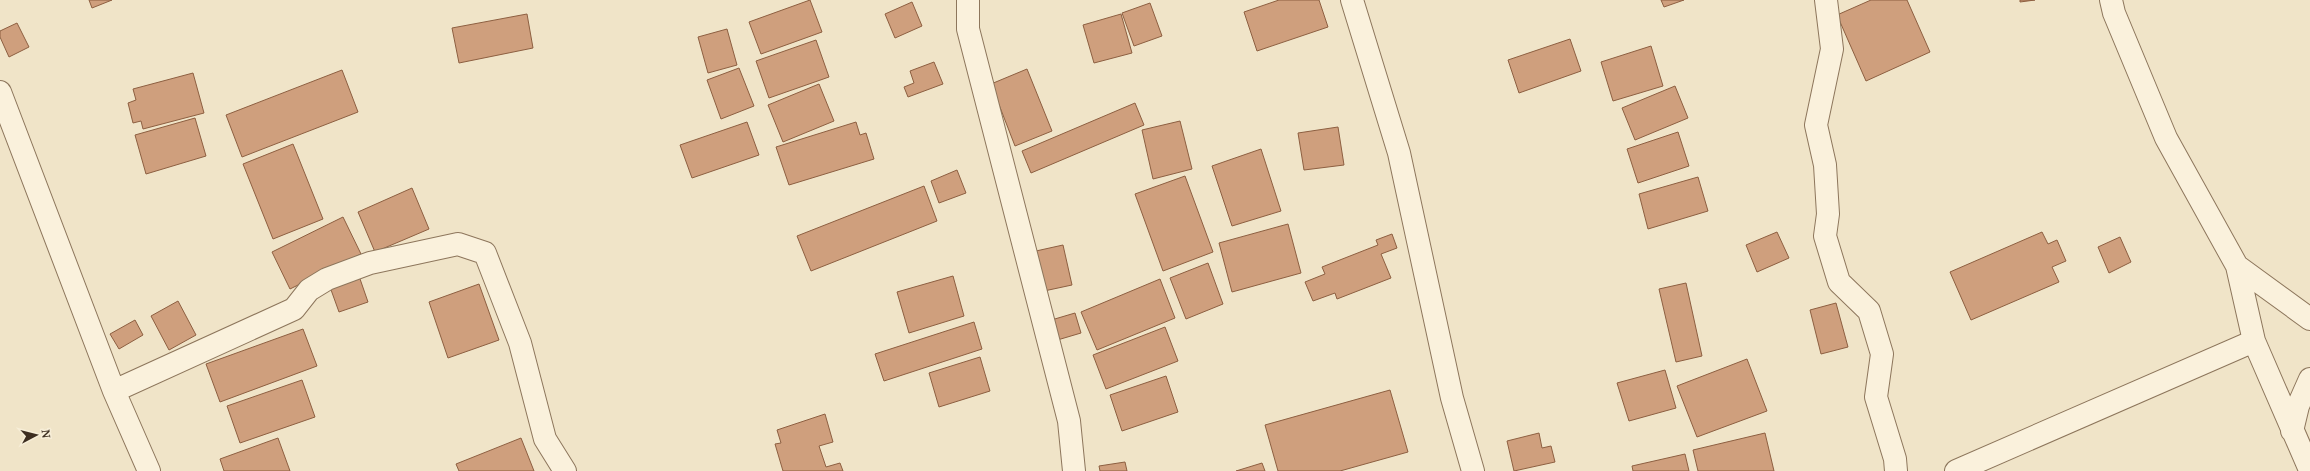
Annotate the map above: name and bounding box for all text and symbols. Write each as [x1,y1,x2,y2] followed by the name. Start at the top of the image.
[16,415,56,455] north arrow
[38,429,54,439] text: N

